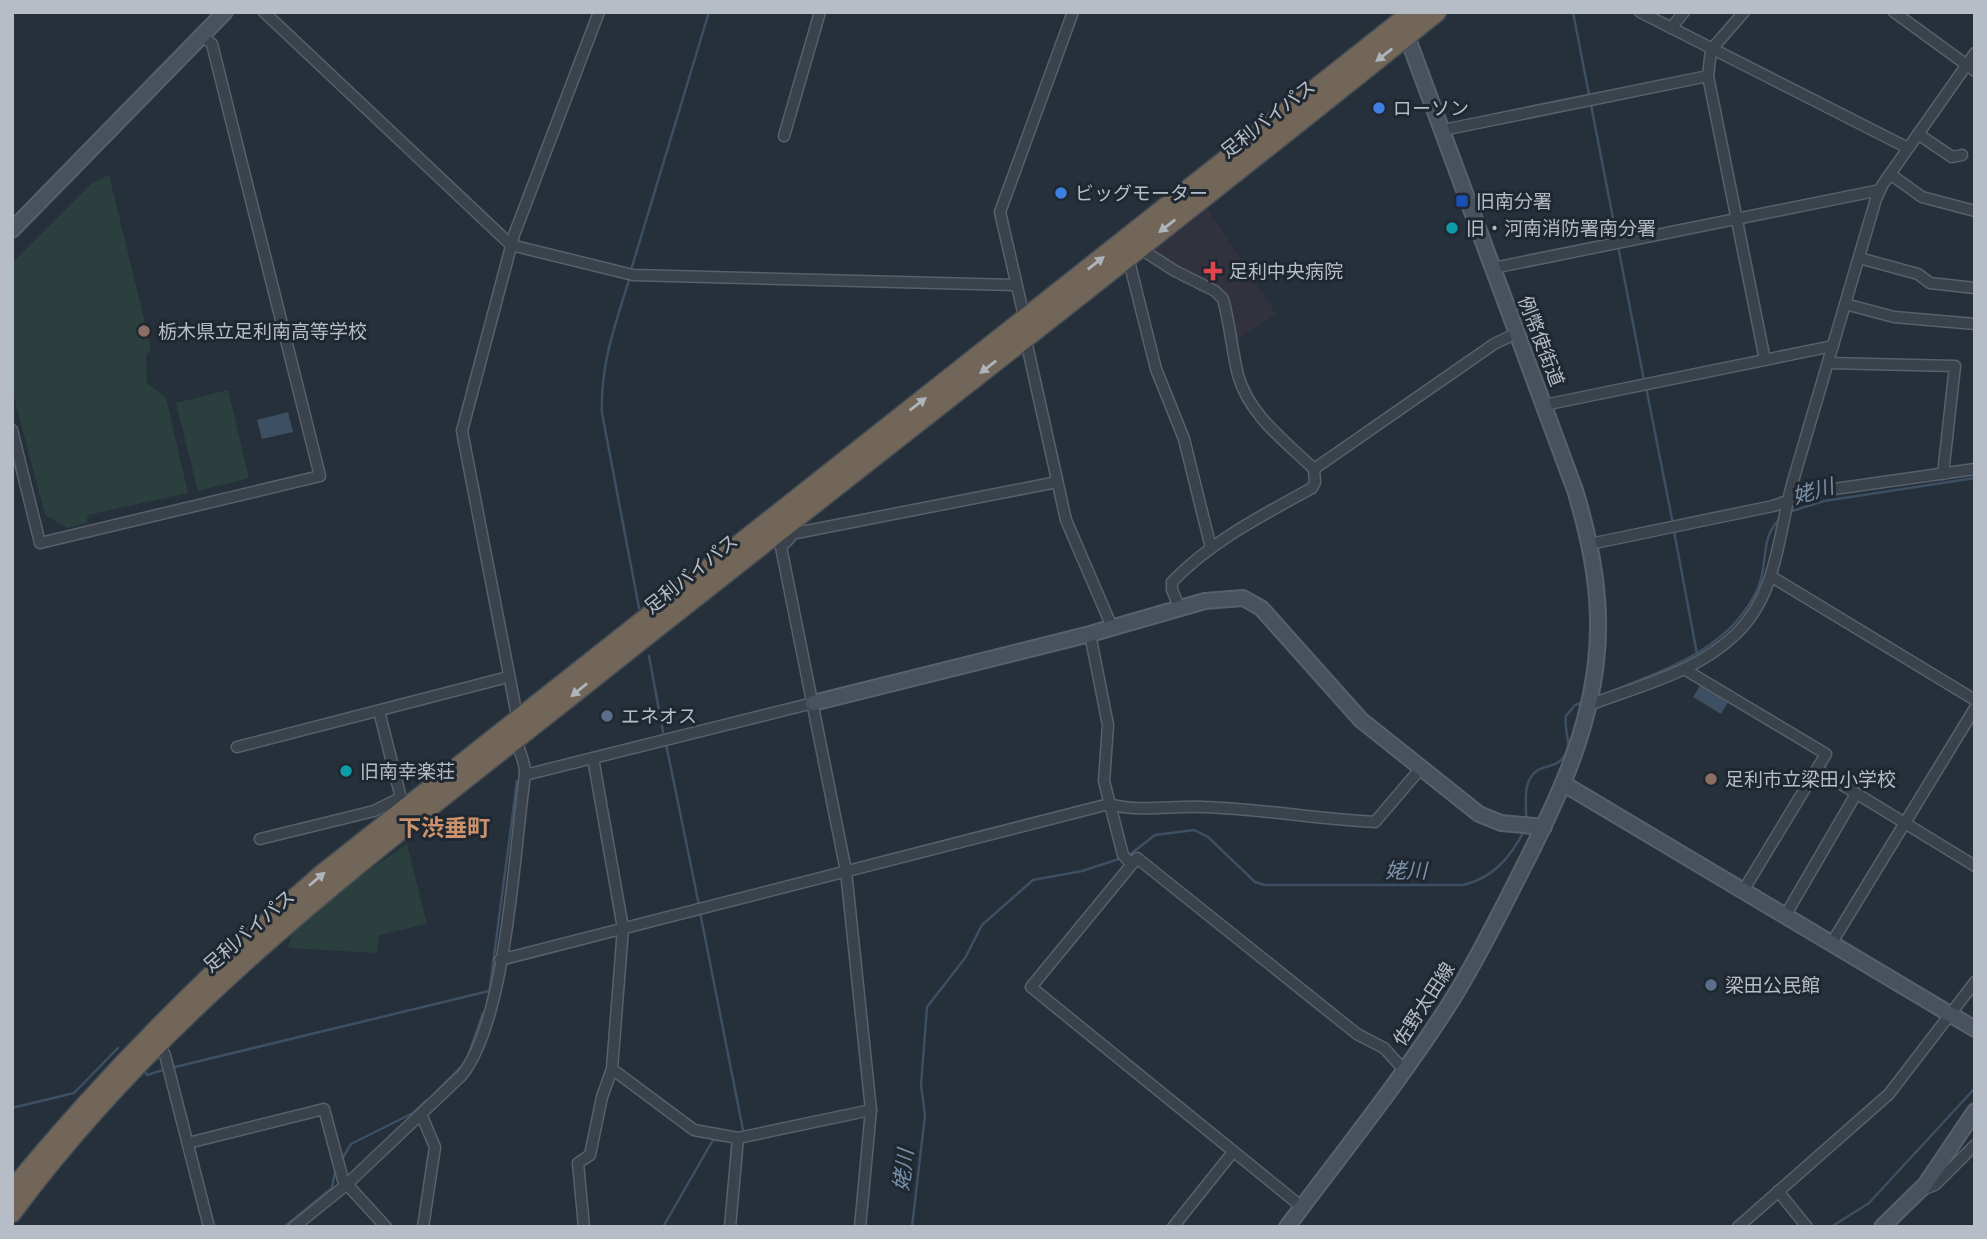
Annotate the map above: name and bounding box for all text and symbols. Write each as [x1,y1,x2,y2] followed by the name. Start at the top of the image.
[1375,47,1393,62] one-way arrow
[1216,75,1320,163] street label: 足利バイパス
[1393,97,1469,120] place label: ローソン
[1371,100,1387,116] marker: ローソン
[1075,182,1208,205] place label: ビッグモーター
[1053,185,1069,201] marker: ビッグモーター
[1476,190,1552,213] place label: 旧南分署
[1454,193,1470,209] marker: 旧南分署
[1466,217,1656,240] place label: 旧・河南消防署南分署
[1158,219,1176,233] one-way arrow
[1444,220,1460,236] marker: 旧・河南消防署南分署
[1087,255,1105,270] one-way arrow
[1229,260,1343,283] place label: 足利中央病院
[1203,261,1223,281] marker: 足利中央病院
[1513,293,1569,389] street label: 例幣使街道
[158,320,367,343] place label: 栃木県立足利南高等学校
[136,323,152,339] marker: 栃木県立足利南高等学校
[980,359,997,374] one-way arrow
[909,397,927,412] one-way arrow
[1789,473,1839,509] water label: 姥川
[640,529,742,619] street label: 足利バイパス
[570,683,588,698] one-way arrow
[621,705,697,728] place label: エネオス
[599,708,615,724] marker: エネオス
[360,760,455,783] place label: 旧南幸楽荘
[338,763,354,779] marker: 旧南幸楽荘
[1725,768,1896,791] place label: 足利市立梁田小学校
[1703,771,1719,787] marker: 足利市立梁田小学校
[398,814,490,842] district label: 下渋垂町
[1385,858,1429,883] water label: 姥川
[308,872,325,887] one-way arrow
[199,885,299,977] street label: 足利バイパス
[1388,958,1460,1050] street label: 佐野太田線
[1725,974,1820,997] place label: 梁田公民館
[1703,977,1719,993] marker: 梁田公民館
[888,1146,918,1192] water label: 姥川

